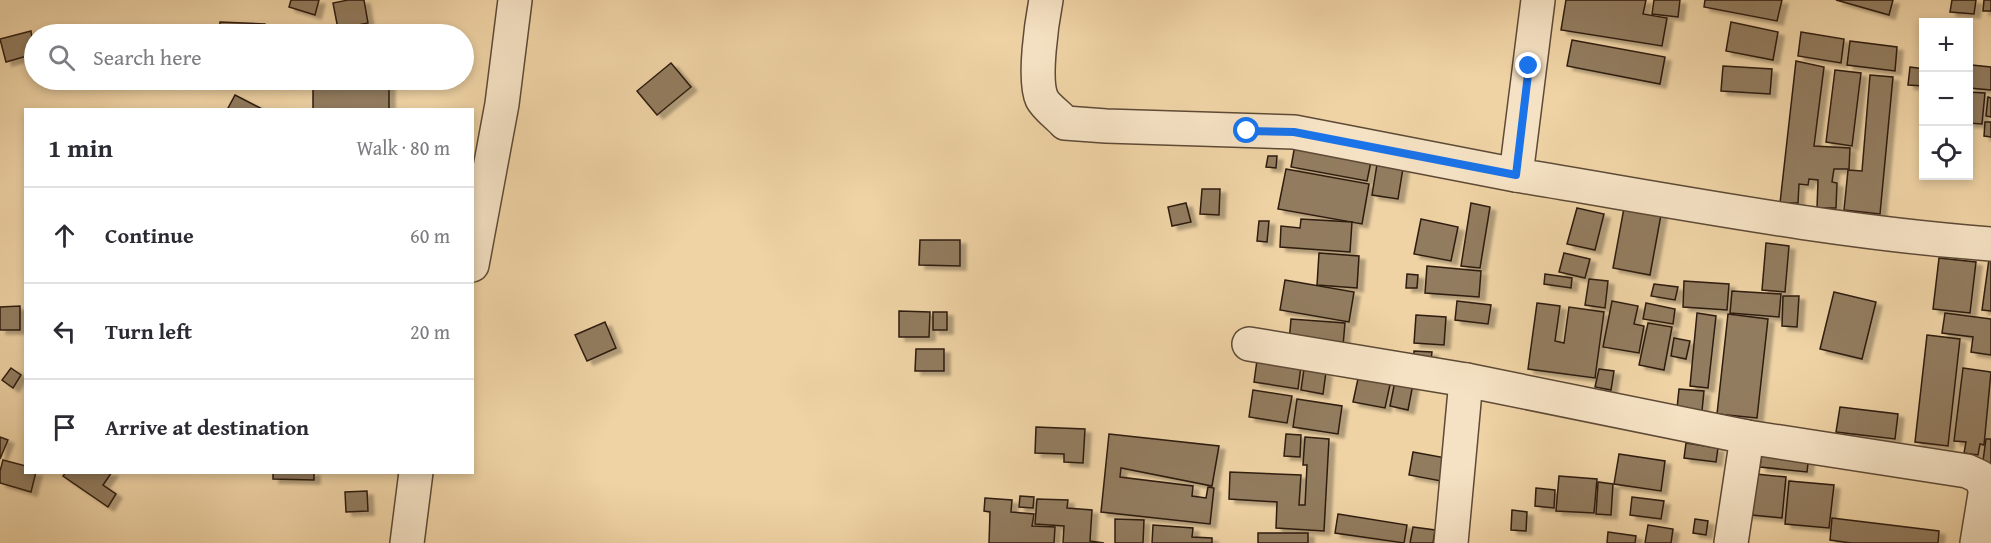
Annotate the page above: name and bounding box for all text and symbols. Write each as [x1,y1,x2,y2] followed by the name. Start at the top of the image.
[1919,18,1973,180] map controls
[1919,18,1973,72] button: +
[24,24,474,90] search box
[45,41,78,74] icon: search
[93,41,202,73] text: Search here
[1515,52,1541,78] route end
[1919,72,1973,126] button: −
[1233,117,1259,143] route start
[1919,126,1973,180] button: locate
[48,128,113,167] text: 1 min
[356,133,450,162] text: Walk · 80 m
[48,219,81,252] icon: ahead
[105,219,194,251] text: Continue
[410,221,450,250] text: 60 m
[48,315,81,348] icon: left
[105,315,192,347] text: Turn left
[410,317,450,346] text: 20 m
[48,411,81,444] icon: arrive
[105,411,309,443] text: Arrive at destination

